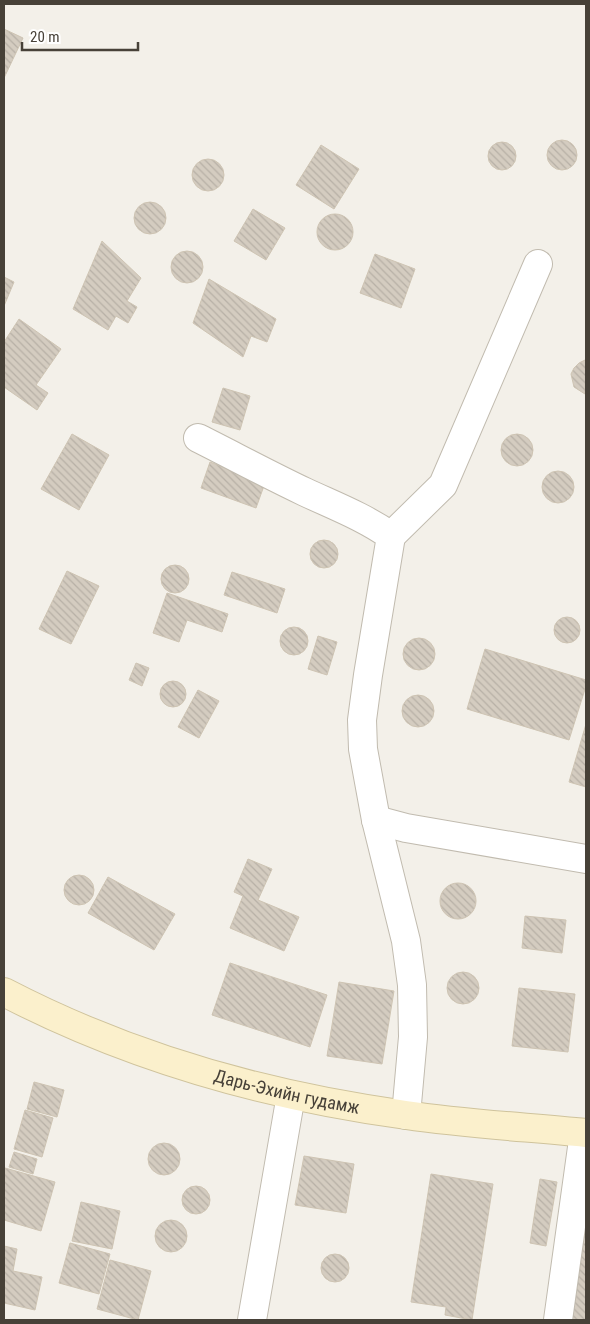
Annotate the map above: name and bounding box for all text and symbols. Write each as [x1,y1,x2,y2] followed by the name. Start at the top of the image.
[22,20,139,52] scale bar
[30,28,60,46] text: 20 m
[212,1065,361,1118] street label: Дарь-Эхийн гудамж

